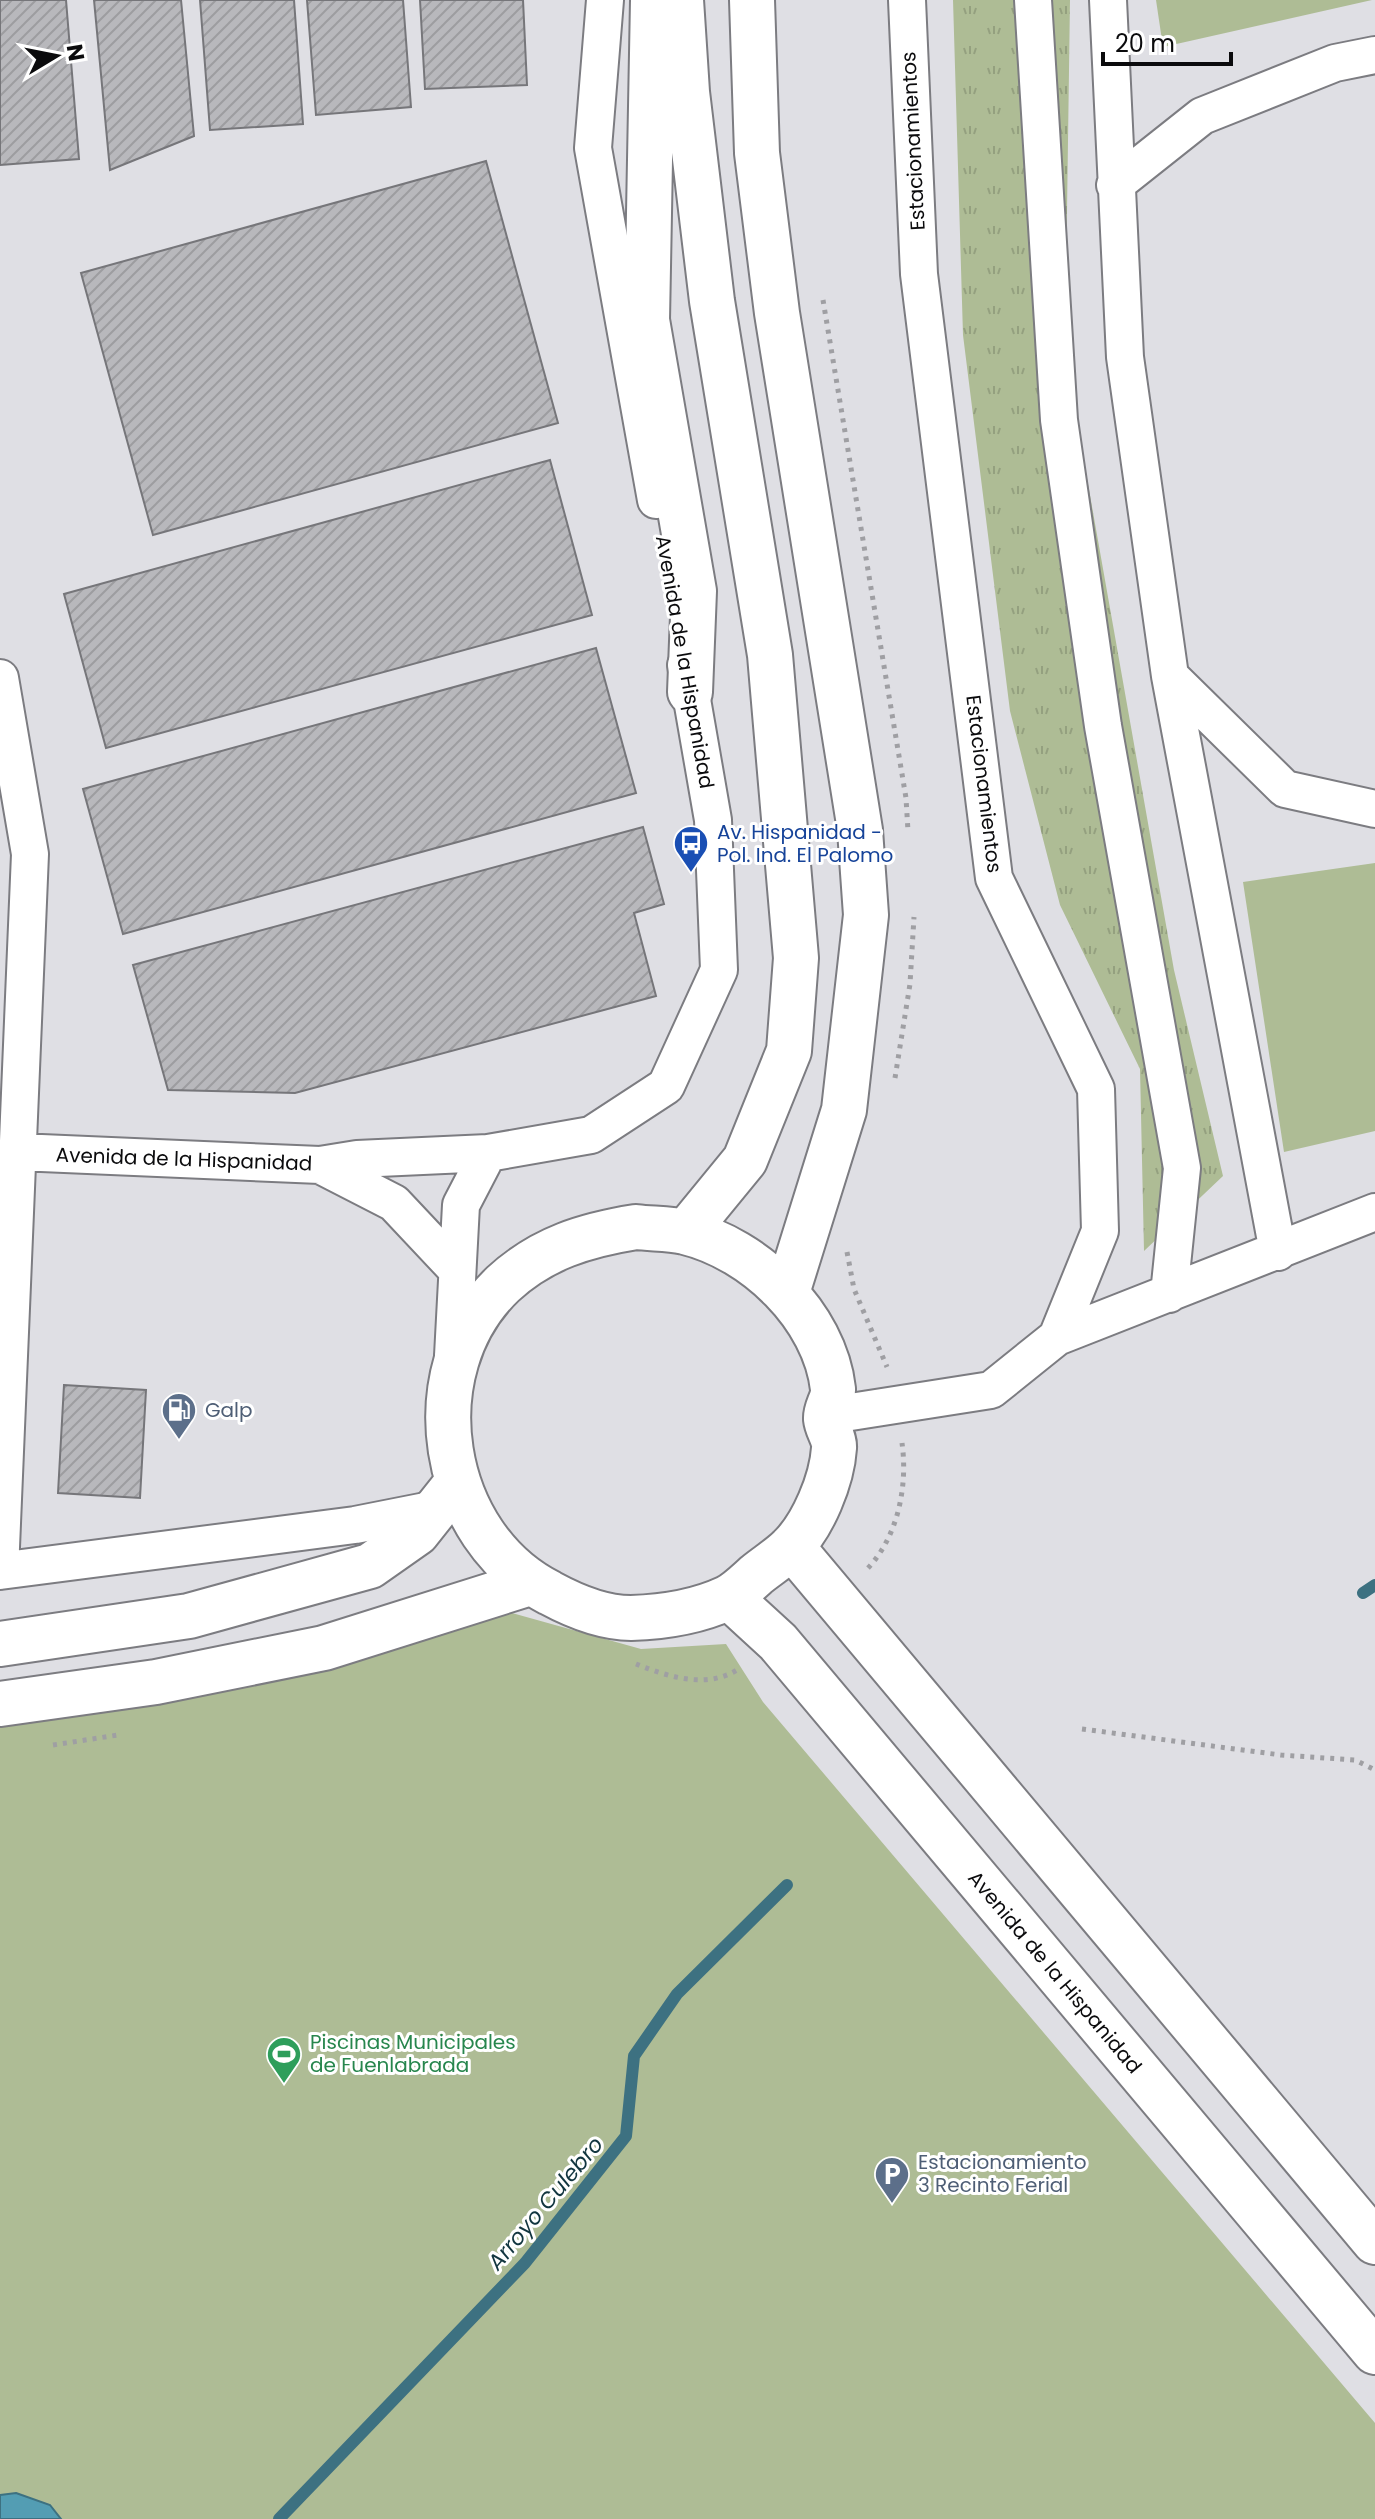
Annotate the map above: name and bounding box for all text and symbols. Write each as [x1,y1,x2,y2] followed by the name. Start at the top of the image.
[16,16,96,96] north arrow
[1103,16,1231,66] scale bar
[1115,27,1175,60] text: 20 m
[59,42,92,63] text: N
[894,51,932,231] street label: Estacionamientos
[649,533,721,791] street label: Avenida de la Hispanidad
[959,693,1009,875] street label: Estacionamientos
[717,818,893,869] place label: Av. Hispanidad - Pol. Ind. El Palomo
[672,824,710,874] bus stop icon: Av. Hispanidad - Pol. Ind. El Palomo
[55,1141,313,1177] street label: Avenida de la Hispanidad
[160,1391,198,1441] fuel station icon: Galp
[205,1396,253,1424] place label: Galp
[962,1865,1148,2079] street label: Avenida de la Hispanidad
[310,2028,516,2079] place label: Piscinas Municipales de Fuenlabrada
[265,2035,303,2085] sports icon: Piscinas Municipales de Fuenlabrada
[480,2130,610,2277] water label: Arroyo Culebro
[918,2148,1086,2199] place label: Estacionamiento 3 Recinto Ferial
[873,2155,911,2205] parking icon: Estacionamiento 3 Recinto Ferial

